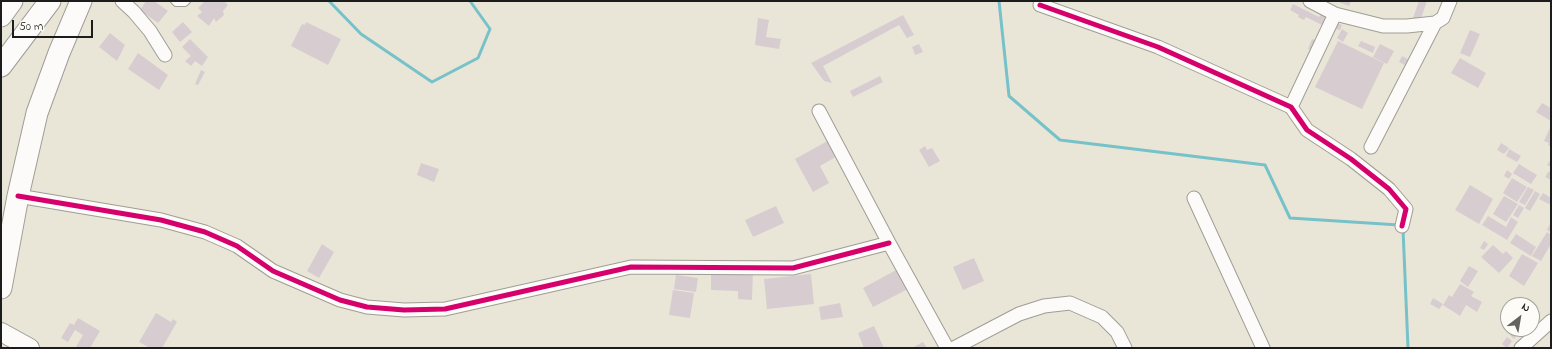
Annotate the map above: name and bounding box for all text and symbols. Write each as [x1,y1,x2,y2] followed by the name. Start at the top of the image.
[14,12,95,38] scale bar
[19,18,43,36] text: 50 m
[1500,297,1540,337] north arrow
[1518,299,1533,316] text: N

